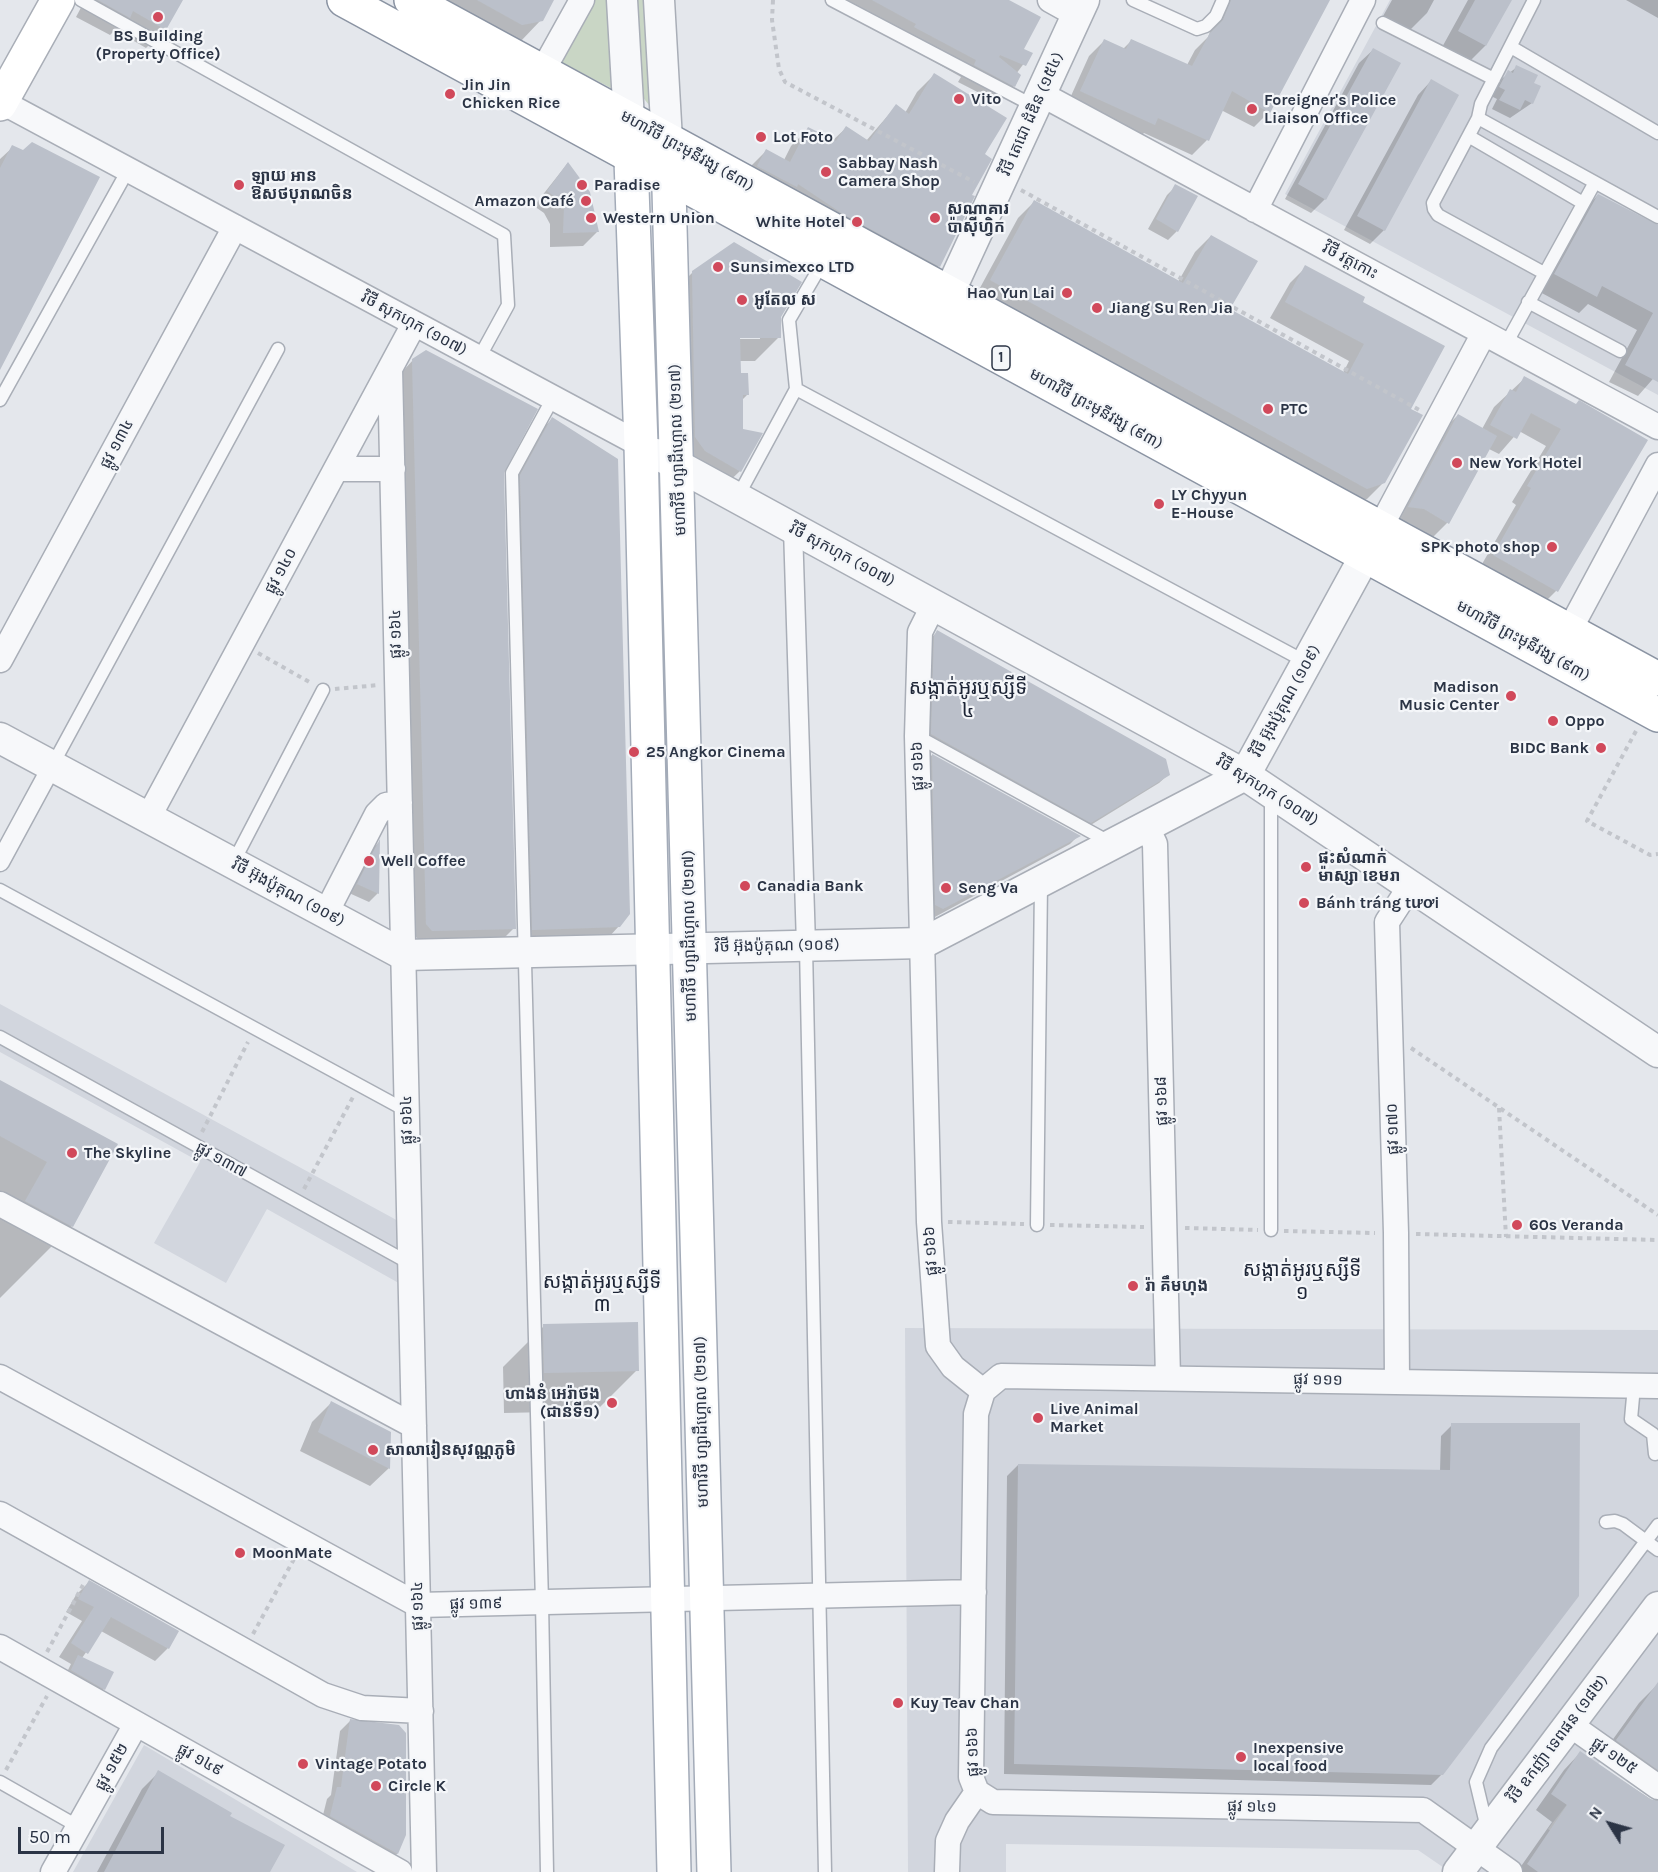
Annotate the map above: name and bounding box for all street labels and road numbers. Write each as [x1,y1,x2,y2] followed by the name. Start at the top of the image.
[996,49,1068,179] street label: វិថី តេជោ ដំឌិន (១៥៤)
[617,106,757,196] street label: មហាវិថី ព្រះមុនីវង្ស (៩៣)
[1319,238,1381,284] street label: វិថី វត្តកោះ
[358,288,470,360] street label: វិថី សុកហុក (១០៧)
[992,346,1010,370] road number: 1
[665,364,691,536] street label: មហាវិថី ហ្សាដឹហ្គោល (២១៧)
[1026,364,1166,454] street label: មហាវិថី ព្រះមុនីវង្ស (៩៣)
[96,416,138,472] street label: ផ្លូវ ១៣៤
[786,519,898,591] street label: វិថី សុកហុក (១០៧)
[261,545,301,597] street label: ផ្លូវ ១៤០
[1453,596,1593,686] street label: មហាវិថី ព្រះមុនីវង្ស (៩៣)
[386,609,406,659] street label: ផ្លូវ ១៦៤
[1247,642,1325,760] street label: វិថី អ៊ុងប៉ូគុណ (១០៩)
[908,741,928,791] street label: ផ្លូវ ១៦៦
[1212,752,1322,830] street label: វិថី សុកហុក (១០៧)
[679,850,701,1022] street label: មហាវិថី ហ្សាដឹហ្គោល (២១៧)
[228,855,348,931] street label: វិថី អ៊ុងប៉ូគុណ (១០៩)
[714,935,840,957] street label: វិថី អ៊ុងប៉ូគុណ (១០៩)
[1152,1076,1172,1126] street label: ផ្លូវ ១៦៨
[397,1095,417,1145] street label: ផ្លូវ ១៦៤
[1382,1103,1404,1155] street label: ផ្លូវ ១៧០
[192,1138,250,1182] street label: ផ្លូវ ១៣៧
[920,1226,942,1276] street label: ផ្លូវ ១៦៦
[691,1336,713,1508] street label: មហាវិថី ហ្សាដឹហ្គោល (២១៧)
[1293,1370,1343,1390] street label: ផ្លូវ ១១១
[408,1581,428,1631] street label: ផ្លូវ ១៦៤
[449,1594,503,1614] street label: ផ្លូវ ១៣៩
[1504,1671,1612,1807] street label: វិថី ឧកញ៉ា ទេពផន (១៨២)
[963,1727,983,1777] street label: ផ្លូវ ១៦៦
[1587,1733,1641,1779] street label: ផ្លូវ ១២៥
[91,1740,133,1794] street label: ផ្លូវ ១៥២
[174,1740,226,1780] street label: ផ្លូវ ១៤៩
[1227,1797,1277,1817] street label: ផ្លូវ ១៤១

